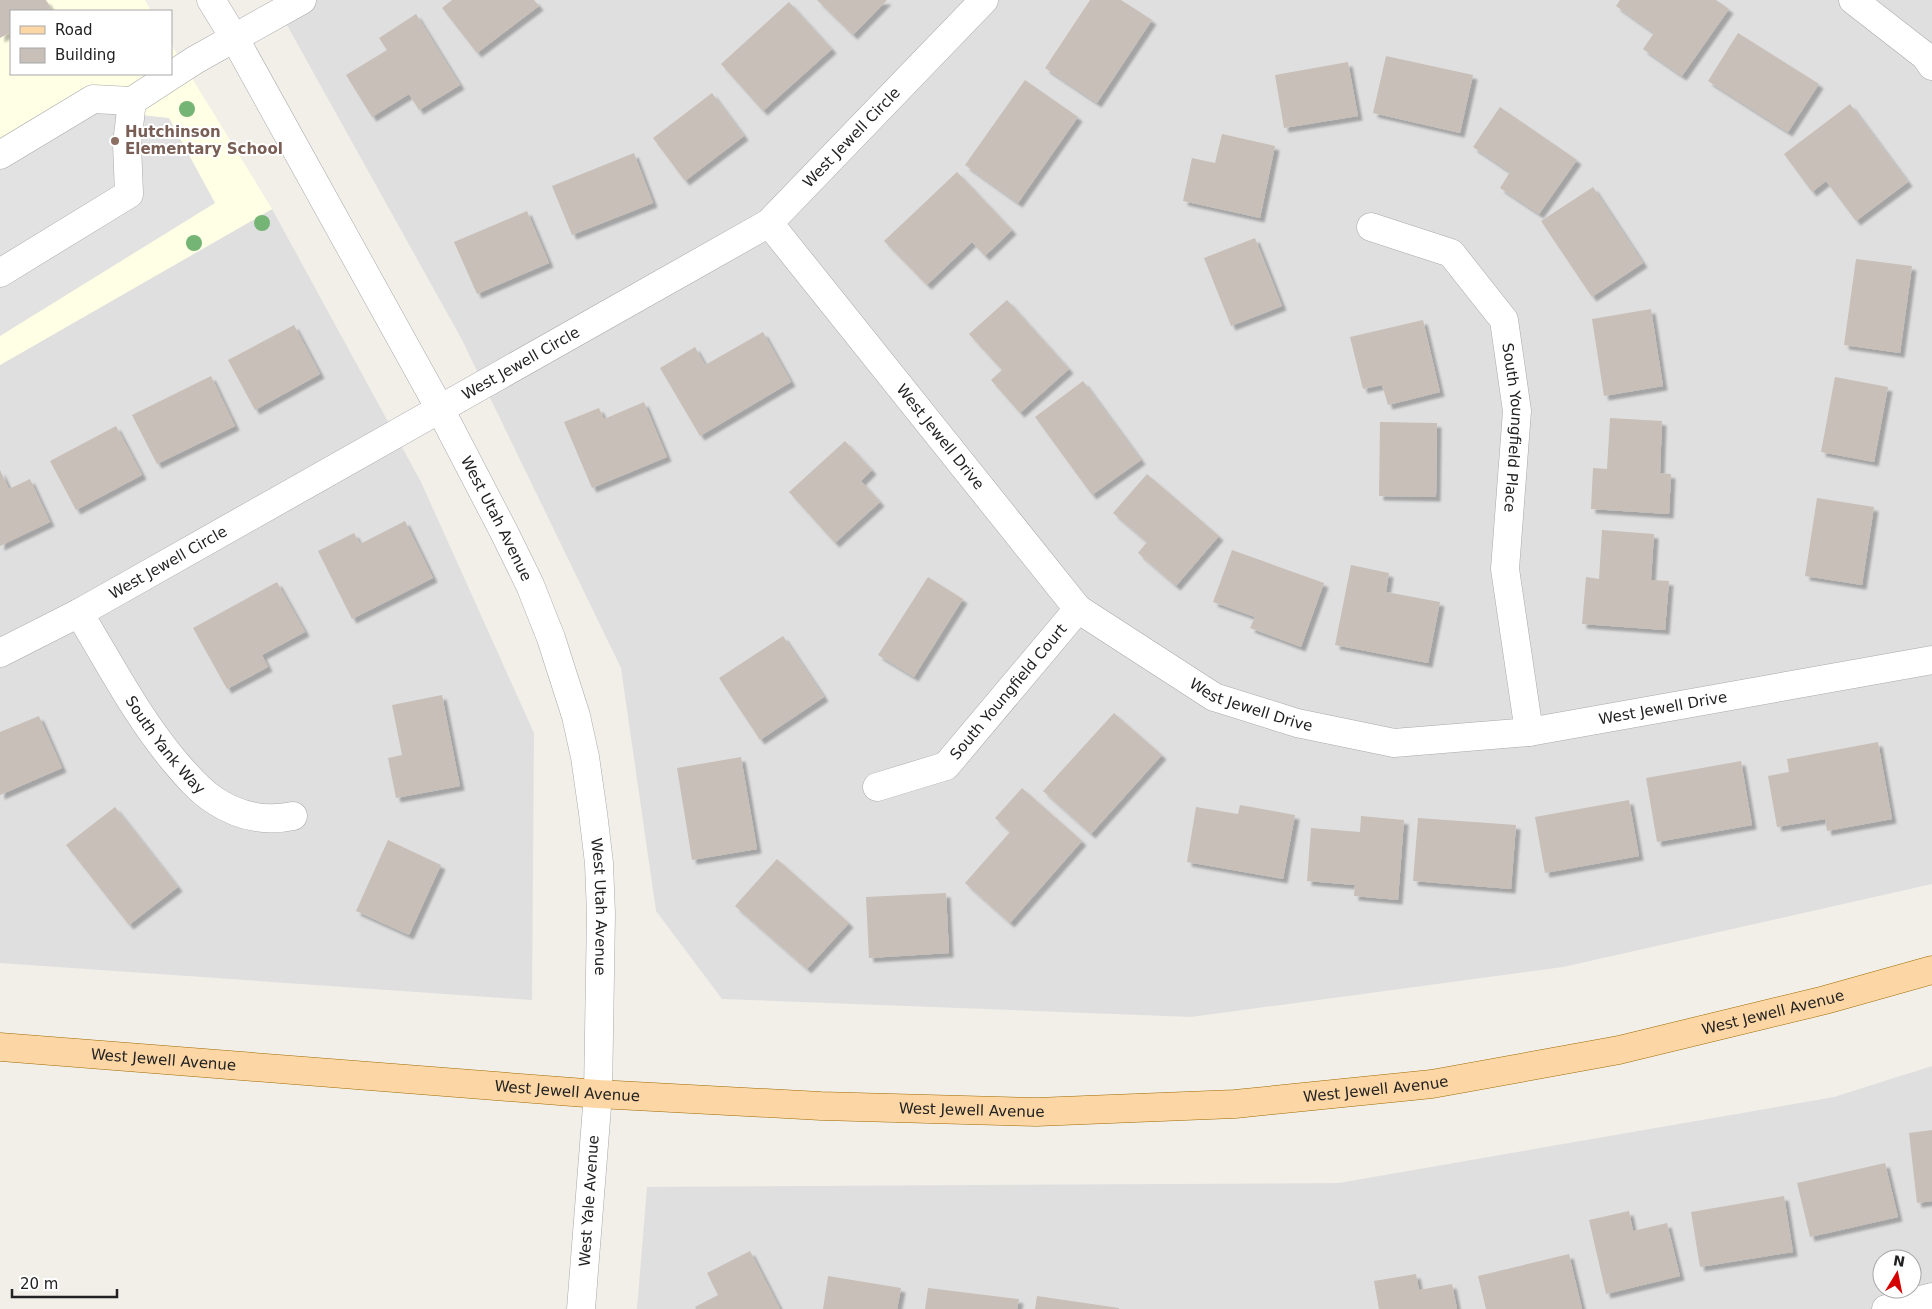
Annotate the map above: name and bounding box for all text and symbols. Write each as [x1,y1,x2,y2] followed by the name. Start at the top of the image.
[10,10,172,75] legend
[55,21,93,39] text: Road
[55,46,116,64] text: Building
[799,84,904,191] street label: West Jewell Circle
[125,123,283,158] place label: Hutchinson Elementary School
[109,135,121,147] marker: Hutchinson Elementary School
[459,323,583,404] street label: West Jewell Circle
[1498,342,1526,513] street label: South Youngfield Place
[893,381,988,493] street label: West Jewell Drive
[457,453,536,584] street label: West Utah Avenue
[106,522,230,603] street label: West Jewell Circle
[946,620,1071,763] street label: South Youngfield Court
[1186,675,1314,735] street label: West Jewell Drive
[1597,688,1729,728] street label: West Jewell Drive
[122,693,209,798] street label: South Yank Way
[587,837,610,976] street label: West Utah Avenue
[1700,986,1846,1039] street label: West Jewell Avenue
[90,1045,237,1075] street label: West Jewell Avenue
[1302,1072,1450,1106] street label: West Jewell Avenue
[494,1077,640,1105] street label: West Jewell Avenue
[899,1099,1045,1121] street label: West Jewell Avenue
[575,1135,603,1267] street label: West Yale Avenue
[1872,1249,1922,1299] north arrow
[1892,1252,1906,1270] text: N
[12,1266,118,1298] scale bar
[20,1275,58,1293] text: 20 m

